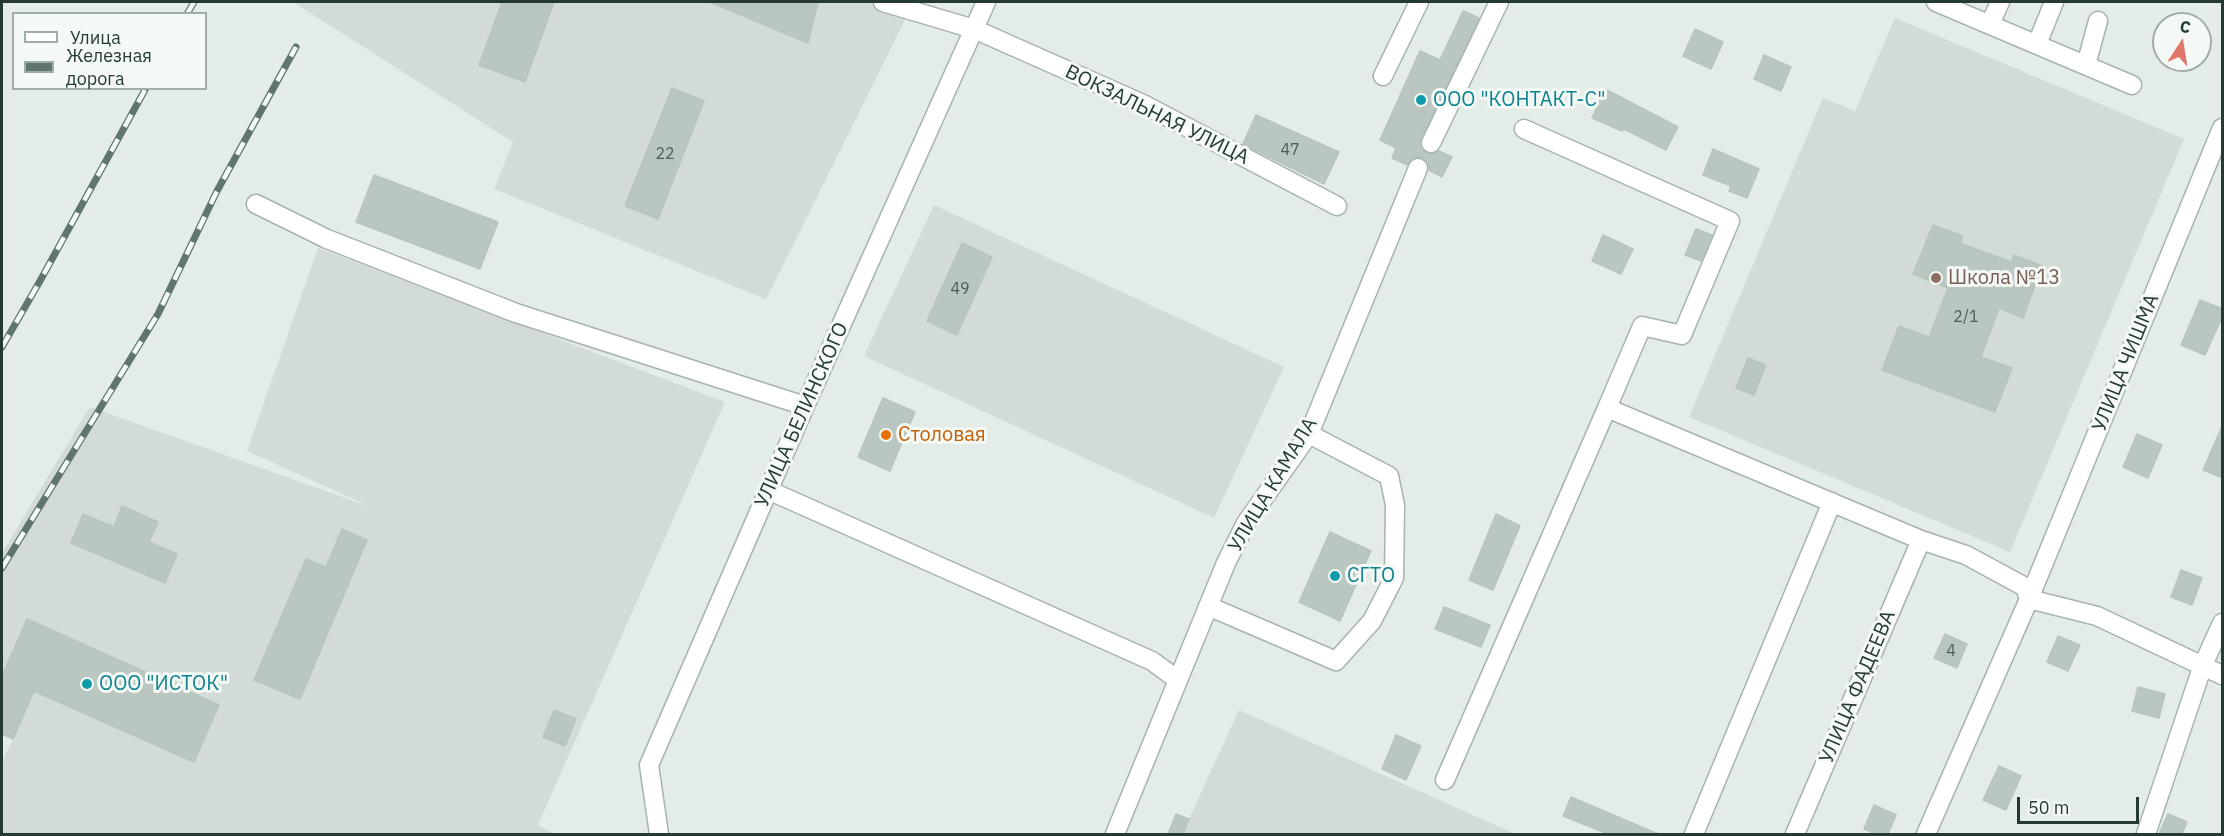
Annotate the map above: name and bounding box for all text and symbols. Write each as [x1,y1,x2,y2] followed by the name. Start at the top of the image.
[12,12,207,90] legend
[2152,12,2212,72] north arrow
[2178,15,2192,37] text: С
[70,26,121,49] text: Улица
[66,44,152,90] text: Железная дорога
[1061,60,1253,170] street label: ВОКЗАЛЬНАЯ УЛИЦА
[1433,88,1606,112] place label: ООО "КОНТАКТ-С"
[1414,93,1428,107] marker: ООО "КОНТАКТ-С"
[1280,140,1300,160] house number: 47
[655,144,675,164] house number: 22
[1948,266,2060,290] place label: Школа №13
[1929,271,1943,285] marker: Школа №13
[950,279,970,299] house number: 49
[2088,291,2164,435] street label: УЛИЦА ЧИШМА
[1953,307,1979,327] house number: 2/1
[750,319,854,511] street label: УЛИЦА БЕЛИНСКОГО
[1223,413,1323,557] street label: УЛИЦА КАМАЛА
[898,423,986,447] place label: Столовая
[879,428,893,442] marker: Столовая
[1347,564,1395,588] place label: СГТО
[1328,569,1342,583] marker: СГТО
[1815,607,1901,767] street label: УЛИЦА ФАДЕЕВА
[1946,641,1956,661] house number: 4
[99,672,228,696] place label: ООО "ИСТОК"
[80,677,94,691] marker: ООО "ИСТОК"
[2020,785,2142,823] scale bar
[2028,796,2070,819] text: 50 m

